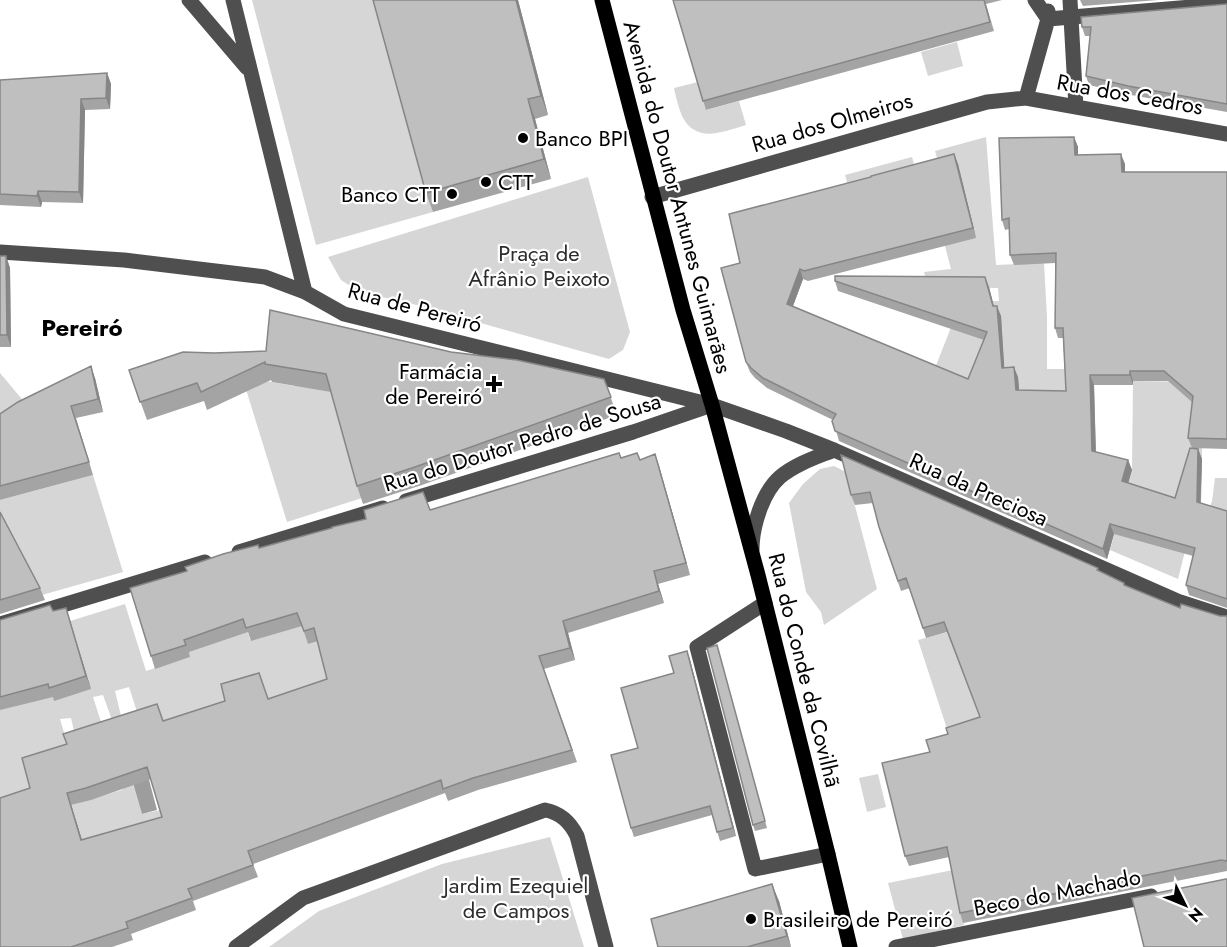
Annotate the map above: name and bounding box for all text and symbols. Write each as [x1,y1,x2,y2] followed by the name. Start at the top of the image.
[615,17,741,377] street label: Avenida do Doutor Antunes Guimarães
[1054,65,1206,123] street label: Rua dos Cedros
[748,84,916,160] street label: Rua dos Olmeiros
[535,122,628,154] place label: Banco BPI
[516,131,530,145] marker: Banco BPI
[498,166,534,198] place label: CTT
[479,175,493,189] marker: CTT
[341,178,441,210] place label: Banco CTT
[445,187,459,201] marker: Banco CTT
[468,237,610,294] park label: Praça de Afrânio Peixoto
[344,274,486,340] street label: Rua de Pereiró
[41,310,123,345] district label: Pereiró
[385,355,482,412] place label: Farmácia de Pereiró
[487,377,501,391] marker: Farmácia de Pereiró
[379,384,665,500] street label: Rua do Doutor Pedro de Sousa
[905,444,1053,534] street label: Rua da Preciosa
[760,549,850,791] street label: Rua do Conde da Covilhã
[971,860,1143,924] street label: Beco do Machado
[441,869,588,926] park label: Jardim Ezequiel de Campos
[1155,875,1215,935] north arrow
[1183,902,1208,927] text: N
[763,903,953,935] place label: Brasileiro de Pereiró
[744,912,758,926] marker: Brasileiro de Pereiró

